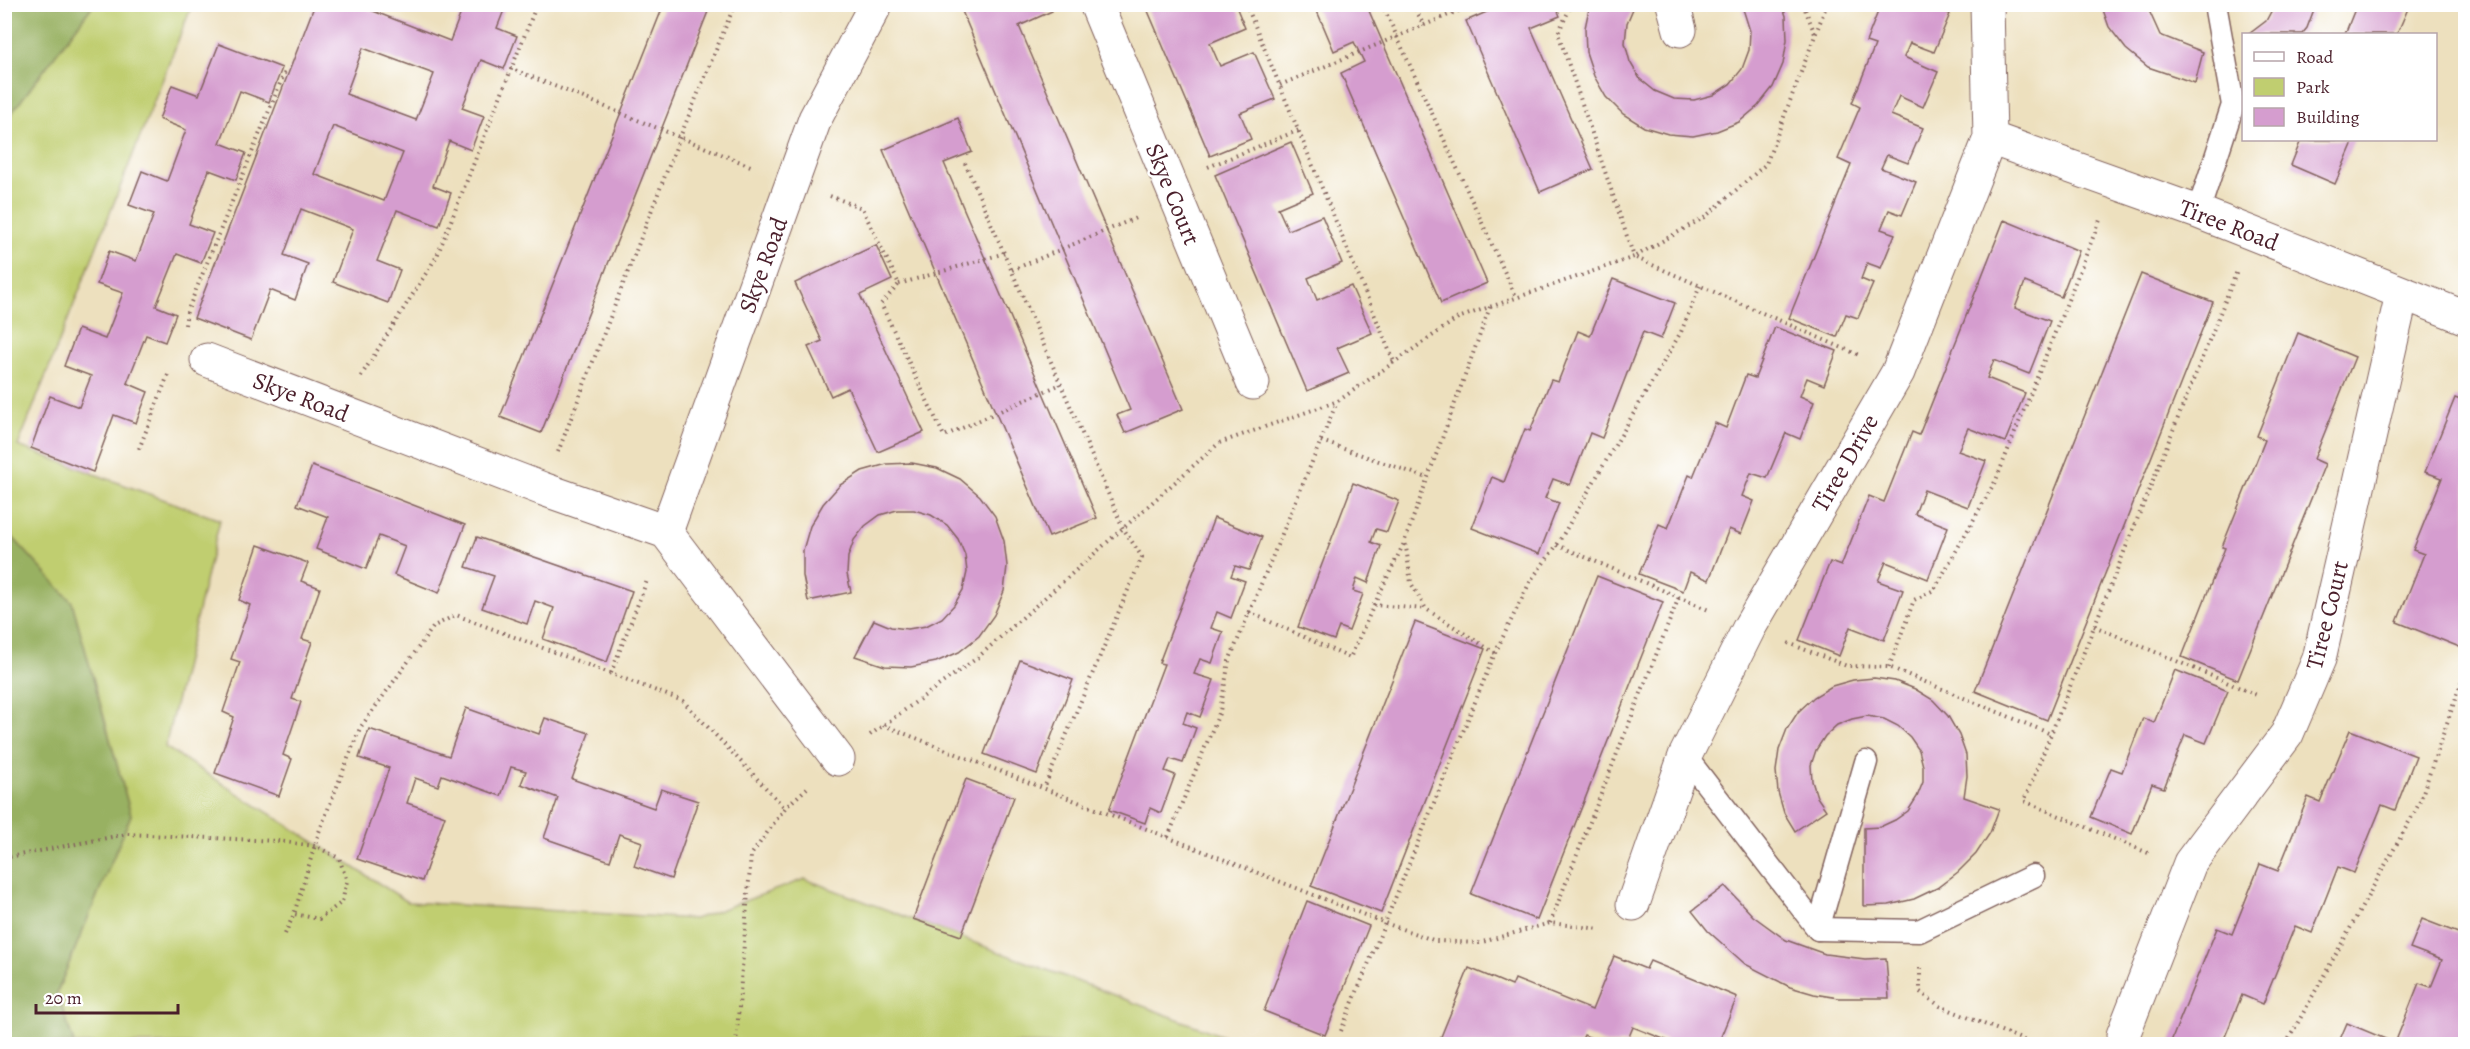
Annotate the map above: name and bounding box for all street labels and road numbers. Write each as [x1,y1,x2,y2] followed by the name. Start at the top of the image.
[1138,138,1208,250] street label: Skye Court
[2175,191,2284,259] street label: Tiree Road
[731,212,795,318] street label: Skye Road
[248,364,354,430] street label: Skye Road
[1804,408,1886,518] street label: Tiree Drive
[2298,557,2356,673] street label: Tiree Court

